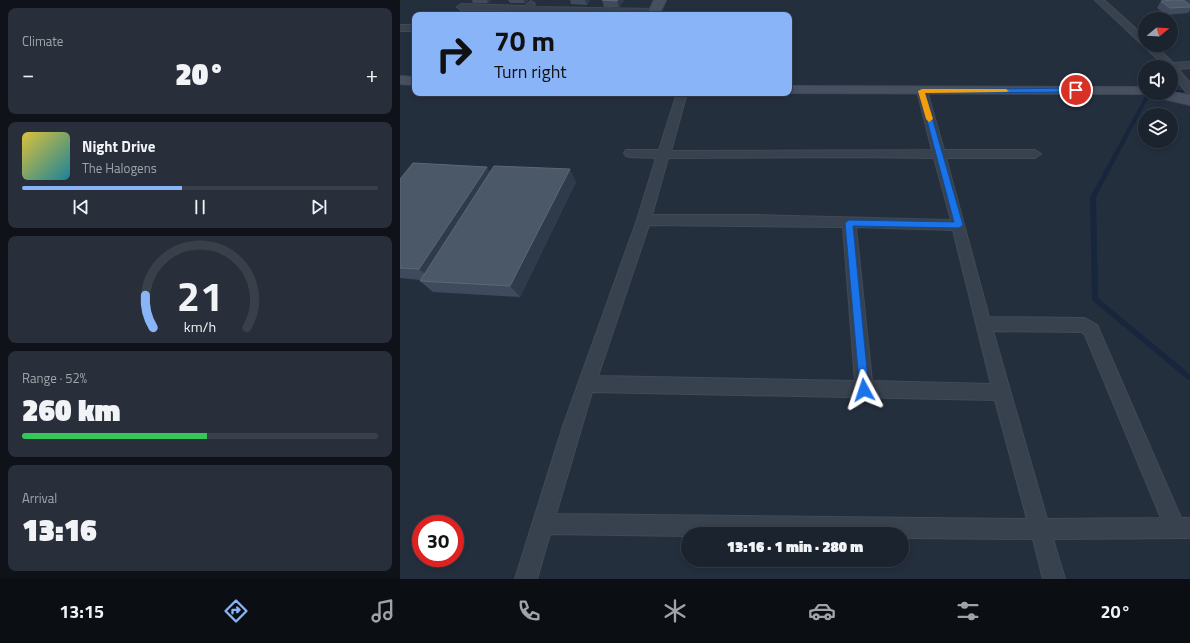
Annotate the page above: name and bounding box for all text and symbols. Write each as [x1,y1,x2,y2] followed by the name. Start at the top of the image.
[1138,12,1178,52] north arrow
[1138,12,1178,148] map controls
[494,19,555,62] text: 70 m
[428,28,480,80] icon: right
[22,31,63,51] text: Climate
[175,51,225,97] text: 20°
[22,57,34,91] text: −
[366,57,378,91] text: +
[494,58,567,85] text: Turn right
[1138,60,1178,100] button: sound
[1059,73,1093,107] pin
[1065,79,1087,101] icon: arrive
[1138,108,1178,148] button: layers
[82,135,155,158] text: Night Drive
[82,158,157,178] text: The Halogens
[70,196,92,218] icon: previous
[189,196,211,218] icon: pause
[308,196,330,218] icon: next
[177,263,223,326] text: 21
[184,315,216,337] text: km/h
[22,368,87,388] text: Range · 52%
[843,369,885,411] position arrow
[22,387,120,433] text: 260 km
[22,488,57,508] text: Arrival
[22,507,97,553] text: 13:16
[412,515,464,567] speed limit sign: 30
[727,535,863,558] text: 13:16 · 1 min · 280 m
[222,597,250,625] icon: directions
[369,597,397,625] icon: music
[515,597,543,625] icon: phone
[661,597,689,625] icon: climate
[808,597,836,625] icon: car
[954,597,982,625] icon: filters
[59,598,104,625] text: 13:15
[1101,598,1131,625] text: 20°

